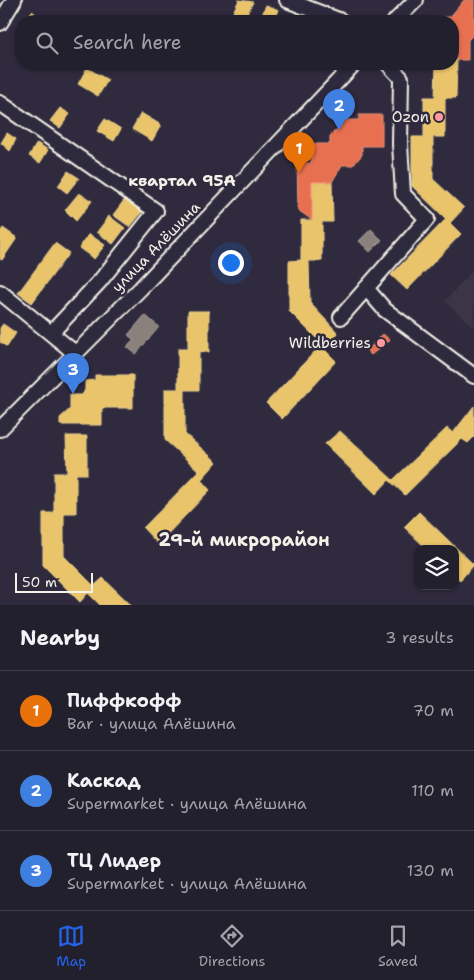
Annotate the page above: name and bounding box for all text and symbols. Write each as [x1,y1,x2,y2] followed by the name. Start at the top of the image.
[15,15,459,70] search box
[33,29,61,57] icon: search
[73,30,182,55] text: Search here
[323,89,355,130] pin: 2
[392,107,429,127] place label: Ozon
[433,111,445,123] marker: Ozon
[283,132,315,173] pin: 1
[128,170,236,191] district label: квартал 95А
[108,197,205,297] street label: улица Алёшина
[218,250,244,276] your location
[289,333,371,353] place label: Wildberries
[375,337,387,349] marker: Wildberries
[57,353,89,394] pin: 3
[158,528,330,552] district label: 29-й микрорайон
[414,545,459,590] map controls
[414,545,459,590] button: layers
[15,570,92,593] scale bar
[22,573,57,591] text: 50 m
[20,624,100,652] text: Nearby
[385,627,454,648] text: 3 results
[67,688,181,713] text: Пиффкофф
[32,700,40,721] text: 1
[413,700,454,721] text: 70 m
[67,713,236,734] text: Bar · улица Алёшина
[67,768,141,793] text: Каскад
[30,780,42,801] text: 2
[411,780,454,801] text: 110 m
[67,793,307,814] text: Supermarket · улица Алёшина
[67,848,161,873] text: ТЦ Лидер
[30,860,42,881] text: 3
[407,860,454,881] text: 130 m
[67,873,307,894] text: Supermarket · улица Алёшина
[56,922,86,970] tab: Map
[199,922,266,970] tab: Directions
[378,922,418,970] tab: Saved

